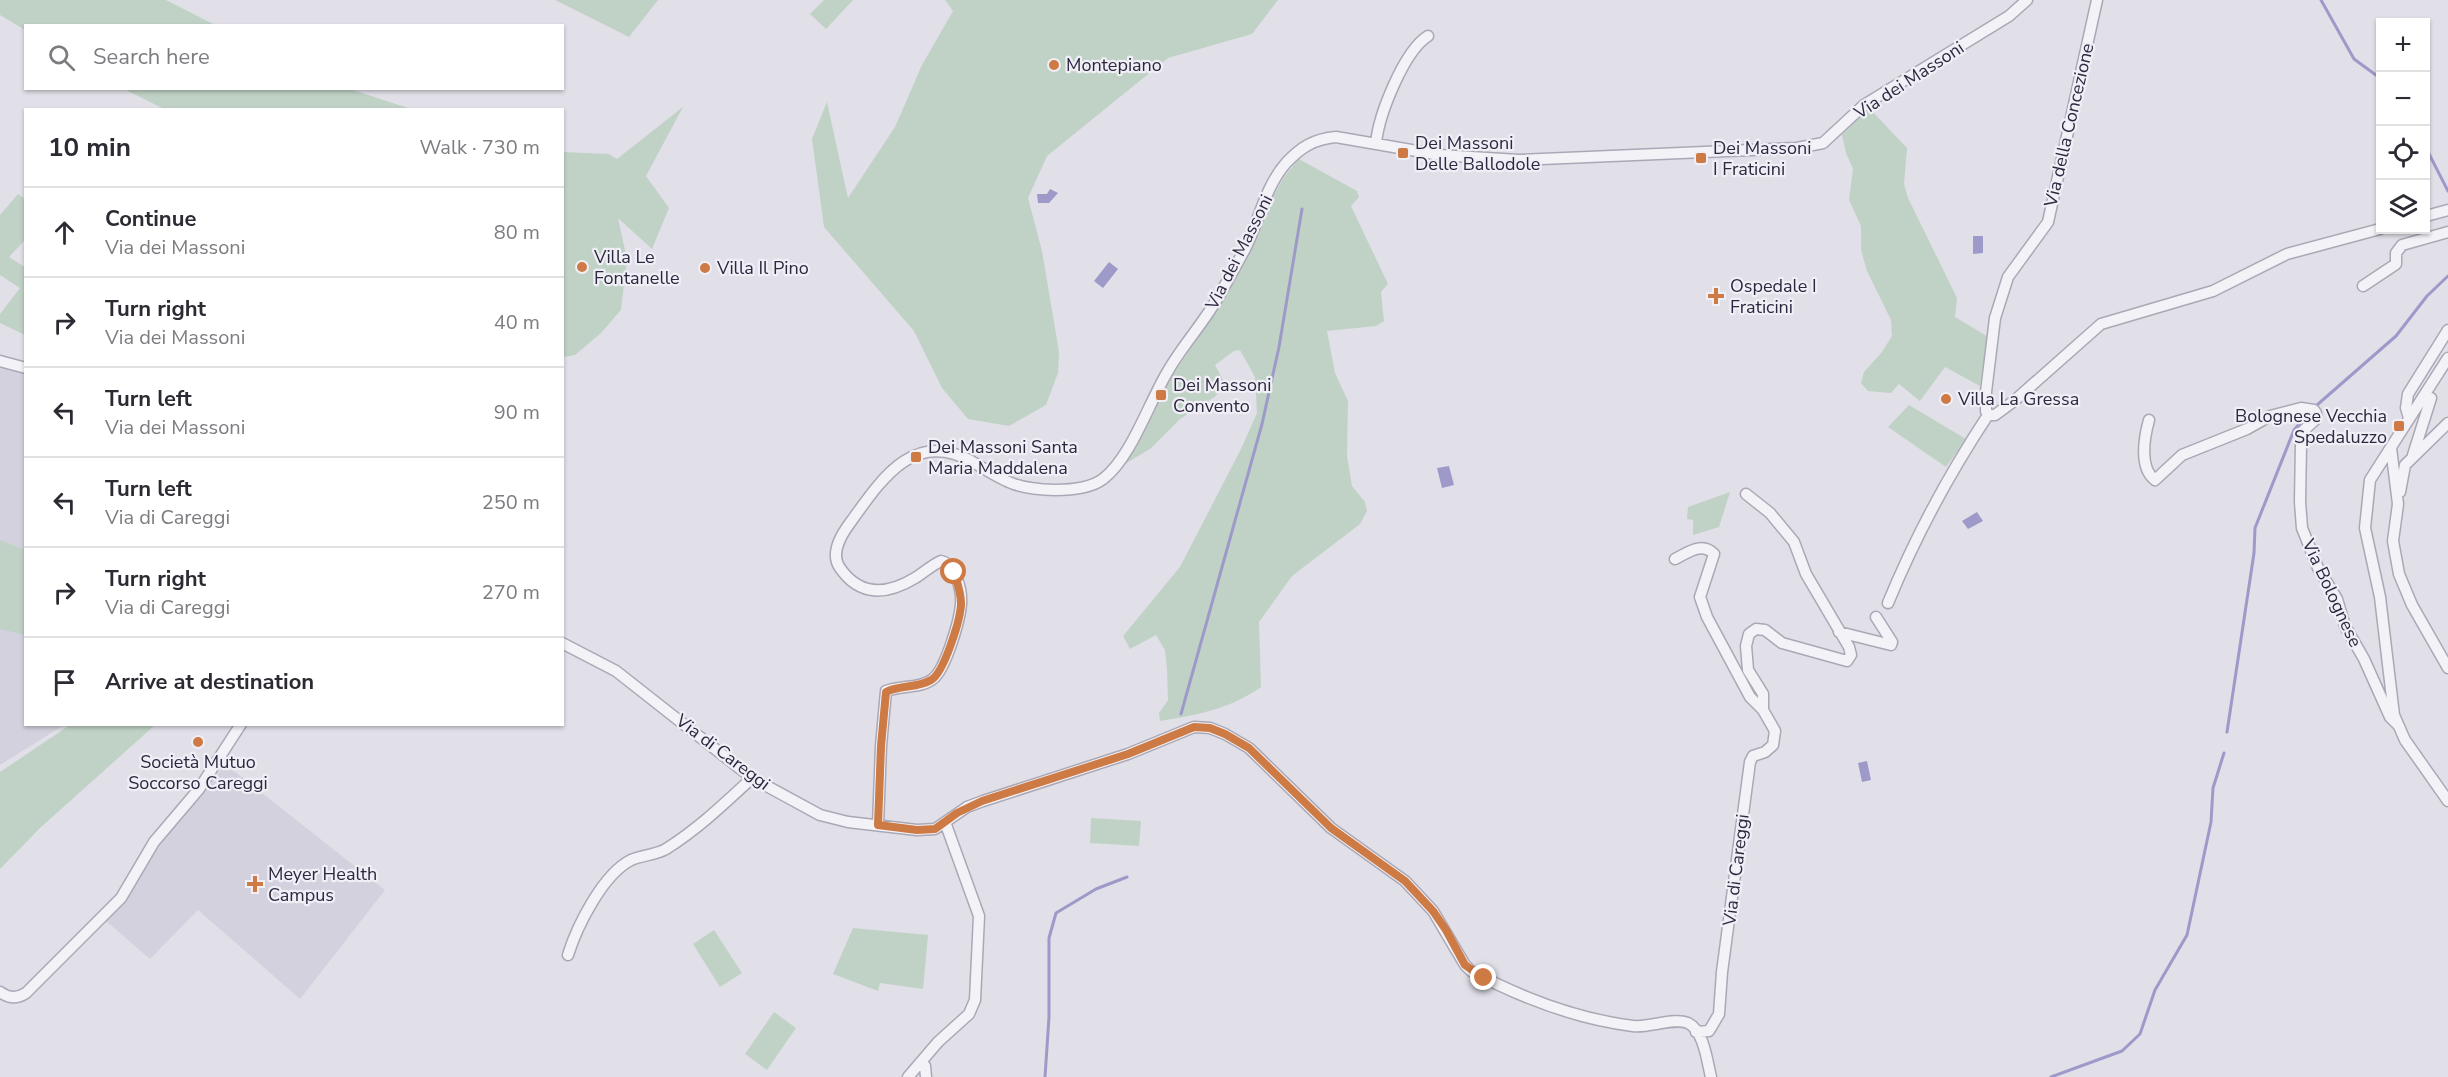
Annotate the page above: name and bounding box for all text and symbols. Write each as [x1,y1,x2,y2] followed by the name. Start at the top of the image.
[2376,18,2430,234] map controls
[2376,18,2430,72] button: +
[24,24,564,90] search box
[1849,36,1968,125] street label: Via dei Massoni
[45,41,78,74] icon: search
[2038,41,2100,210] street label: Via della Concezione
[93,42,210,72] text: Search here
[1066,53,1162,77] place label: Montepiano
[1047,58,1061,72] marker: Montepiano
[2376,72,2430,126] button: −
[2376,126,2430,180] button: locate
[48,130,131,165] text: 10 min
[1415,131,1540,176] place label: Dei Massoni Delle Ballodole
[420,134,540,161] text: Walk · 730 m
[1713,136,1811,181] place label: Dei Massoni I Fraticini
[1396,146,1410,160] marker: Dei Massoni Delle Ballodole
[1694,151,1708,165] marker: Dei Massoni I Fraticini
[2376,180,2430,234] button: layers
[1199,190,1278,315] street label: Via dei Massoni
[105,204,196,234] text: Continue
[48,216,81,249] icon: ahead
[494,219,540,246] text: 80 m
[105,234,245,261] text: Via dei Massoni
[593,245,680,290] place label: Villa Le Fontanelle
[716,256,809,280] place label: Villa Il Pino
[575,260,589,274] marker: Villa Le Fontanelle
[698,261,712,275] marker: Villa Il Pino
[1730,274,1817,319] place label: Ospedale I Fraticini
[1707,287,1725,305] marker: Ospedale I Fraticini
[105,294,206,324] text: Turn right
[48,306,81,339] icon: right
[494,309,540,336] text: 40 m
[105,324,245,351] text: Via dei Massoni
[1173,373,1271,418] place label: Dei Massoni Convento
[105,384,192,414] text: Turn left
[1957,387,2079,411] place label: Villa La Gressa
[1154,388,1168,402] marker: Dei Massoni Convento
[1939,392,1953,406] marker: Villa La Gressa
[48,396,81,429] icon: left
[494,399,540,426] text: 90 m
[2235,404,2387,449] place label: Bolognese Vecchia Spedaluzzo
[105,414,245,441] text: Via dei Massoni
[2392,419,2406,433] marker: Bolognese Vecchia Spedaluzzo
[928,435,1078,480] place label: Dei Massoni Santa Maria Maddalena
[909,450,923,464] marker: Dei Massoni Santa Maria Maddalena
[105,474,192,504] text: Turn left
[48,486,81,519] icon: left
[482,489,540,516] text: 250 m
[105,504,230,531] text: Via di Careggi
[2296,534,2368,651] street label: Via Bolognese
[940,558,966,584] route start
[105,564,206,594] text: Turn right
[48,576,81,609] icon: right
[482,579,540,606] text: 270 m
[105,594,230,621] text: Via di Careggi
[48,666,81,699] icon: arrive
[105,667,314,697] text: Arrive at destination
[670,708,775,795] street label: Via di Careggi
[191,735,205,749] marker: Società Mutuo Soccorso Careggi
[128,750,268,795] place label: Società Mutuo Soccorso Careggi
[1717,813,1755,928] street label: Via di Careggi
[268,862,377,907] place label: Meyer Health Campus
[246,875,264,893] marker: Meyer Health Campus
[1470,964,1496,990] route end

